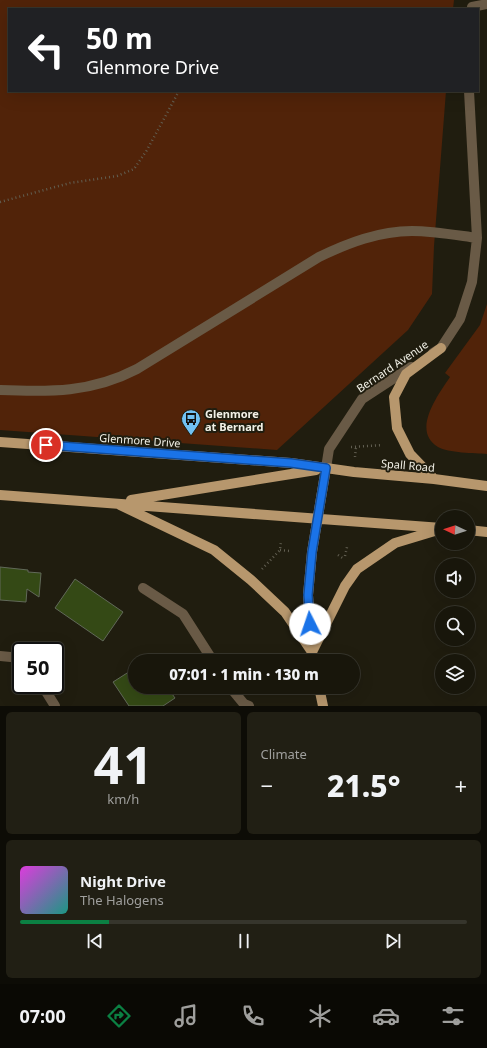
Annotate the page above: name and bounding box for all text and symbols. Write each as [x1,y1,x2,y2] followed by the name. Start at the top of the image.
[86,19,153,57] text: 50 m
[20,24,72,76] icon: left
[86,55,219,79] text: Glenmore Drive
[353,336,431,396] street label: Bernard Avenue
[205,406,263,434] place label: Glenmore at Bernard
[180,408,202,436] bus stop icon: Glenmore at Bernard
[29,428,63,462] pin
[99,430,181,450] street label: Glenmore Drive
[35,434,57,456] icon: arrive
[380,455,436,475] street label: Spall Road
[435,510,475,550] north arrow
[435,510,475,694] map controls
[435,558,475,598] button: sound
[289,603,331,645] position arrow
[435,606,475,646] button: search
[12,642,64,694] speed limit sign: 50
[435,654,475,694] button: layers
[169,664,319,684] text: 07:01 · 1 min · 130 m
[94,728,153,799] text: 41
[261,745,307,763] text: Climate
[327,765,400,806] text: 21.5°
[261,770,273,800] text: −
[454,770,467,800] text: +
[107,790,139,808] text: km/h
[80,871,166,891] text: Night Drive
[80,891,164,909] text: The Halogens
[84,930,106,952] icon: previous
[233,930,255,952] icon: pause
[382,930,404,952] icon: next
[105,1002,133,1030] icon: directions
[172,1002,200,1030] icon: music
[239,1002,267,1030] icon: phone
[306,1002,334,1030] icon: climate
[372,1002,400,1030] icon: car
[439,1002,467,1030] icon: filters
[19,1004,66,1028] text: 07:00

